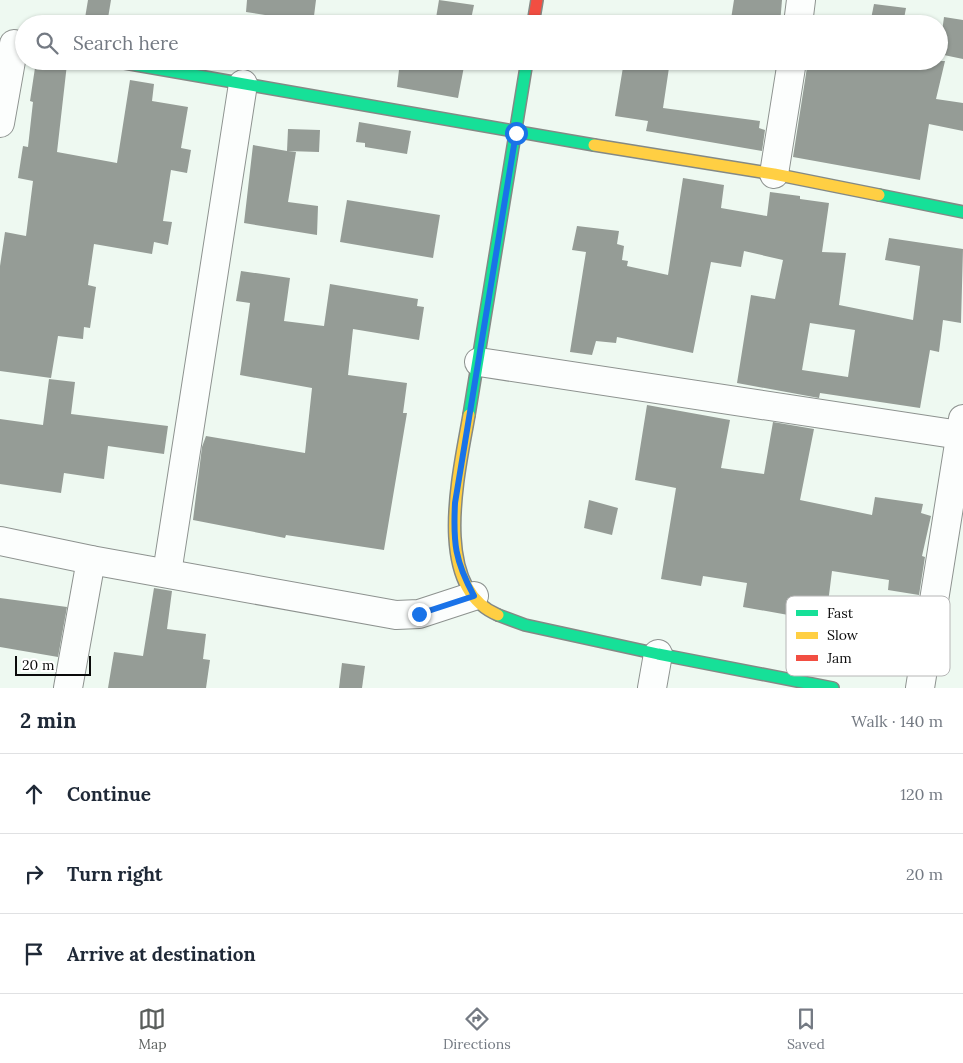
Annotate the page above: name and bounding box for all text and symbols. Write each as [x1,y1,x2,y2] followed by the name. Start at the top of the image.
[15,15,948,70] search box
[33,29,61,57] icon: search
[73,31,179,55] text: Search here
[505,122,528,145] route start
[786,596,950,676] legend
[408,603,431,626] route end
[827,604,854,622] text: Fast
[827,626,859,644] text: Slow
[826,649,852,667] text: Jam
[15,653,91,676] scale bar
[22,656,54,674] text: 20 m
[20,707,76,734] text: 2 min
[851,711,943,731] text: Walk · 140 m
[20,780,48,808] icon: ahead
[67,782,151,806] text: Continue
[900,784,943,804] text: 120 m
[20,860,48,888] icon: right
[67,862,163,886] text: Turn right
[906,864,943,884] text: 20 m
[20,940,48,968] icon: arrive
[67,942,256,966] text: Arrive at destination
[138,1005,167,1053] tab: Map
[443,1005,511,1053] tab: Directions
[787,1005,825,1053] tab: Saved

